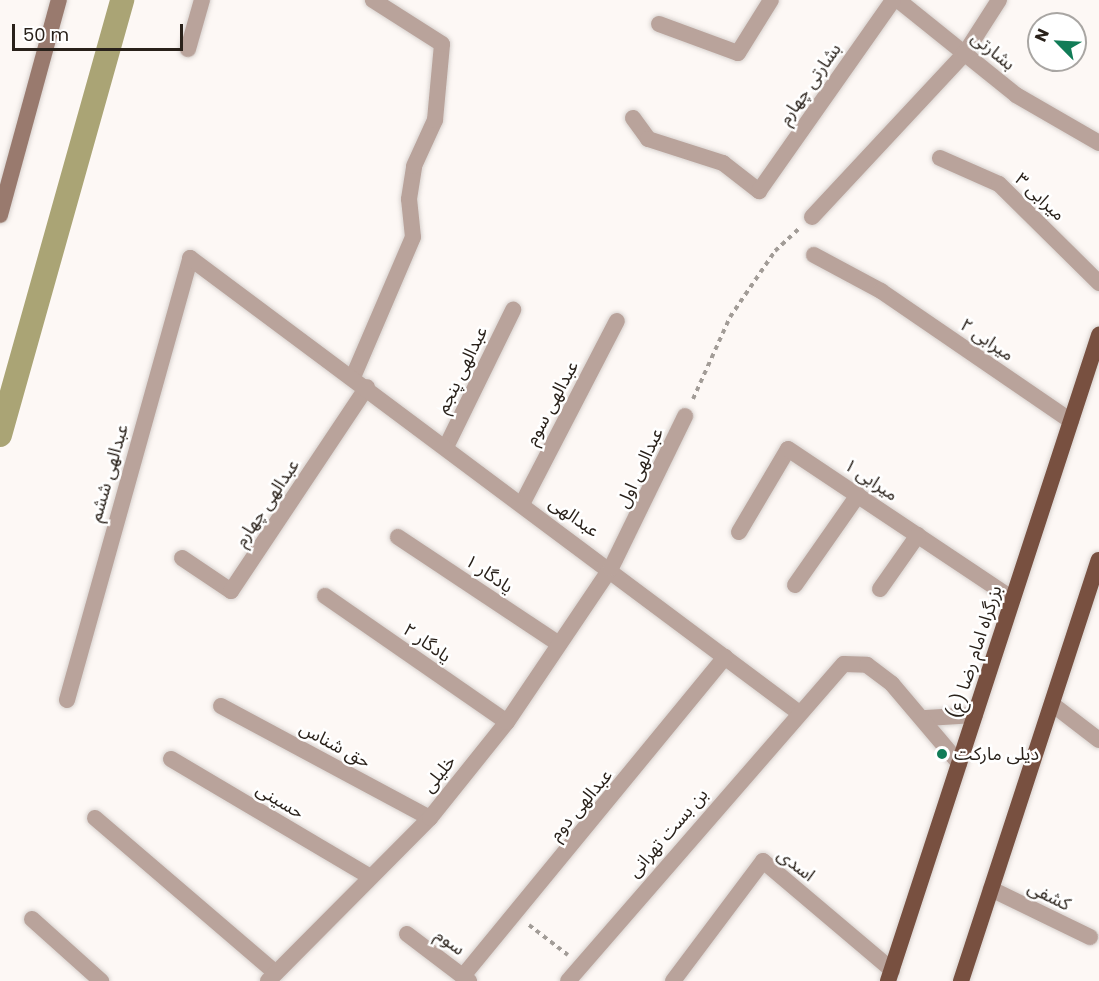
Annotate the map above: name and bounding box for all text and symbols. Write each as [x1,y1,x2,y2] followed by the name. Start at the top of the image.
[15,12,186,50] scale bar
[1027,12,1087,72] north arrow
[23,22,69,47] text: 50 m
[1029,25,1055,45] text: N
[967,27,1019,75] street label: بشارتی
[774,39,846,129] street label: بشارتی چهارم
[1011,169,1069,225] street label: میرابی ۳
[956,314,1018,366] street label: میرابی ۲
[432,323,492,417] street label: عبدالهی پنجم
[521,357,583,449] street label: عبدالهی سوم
[85,422,133,524] street label: عبدالهی ششم
[612,425,668,511] street label: عبدالهی اول
[840,454,902,506] street label: میرابی ۱
[230,455,304,551] street label: عبدالهی چهارم
[545,492,603,542] street label: عبدالهی
[461,550,517,598] street label: یادگار ۱
[943,583,1007,721] street label: بزرگراه امام رضا (ع)
[399,619,455,667] street label: یادگار ۲
[296,717,374,773] street label: حق شناس
[954,743,1039,765] place label: دیلی مارکت
[935,747,949,761] marker: دیلی مارکت
[418,751,460,797] street label: خلیلی
[545,765,617,845] street label: عبدالهی دوم
[252,778,308,824] street label: حسینی
[623,784,713,882] street label: بن بست تهرانی
[773,844,819,886] street label: اسدی
[1024,876,1074,916] street label: کشفی
[431,924,469,960] street label: سوم

